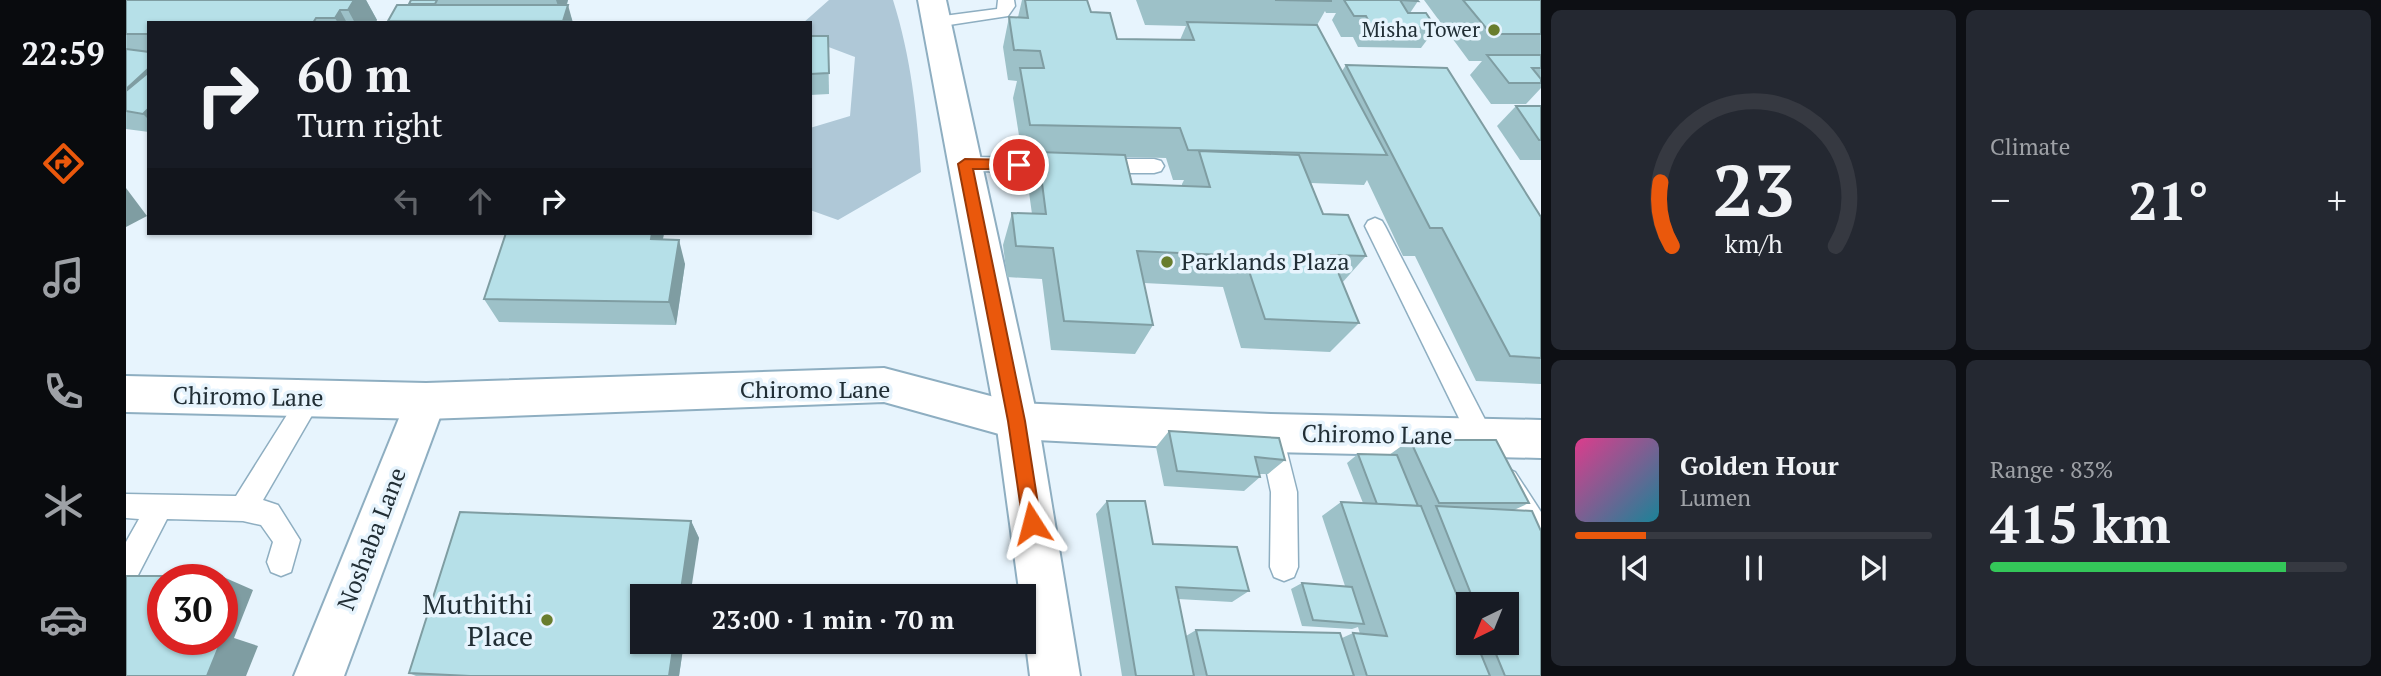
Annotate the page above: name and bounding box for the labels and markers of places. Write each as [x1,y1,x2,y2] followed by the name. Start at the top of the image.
[1362,15,1480,43] place label: Misha Tower
[1486,22,1502,38] marker: Misha Tower
[989,135,1049,195] pin
[1181,245,1350,277] place label: Parklands Plaza
[1159,254,1175,270] marker: Parklands Plaza
[422,585,533,654] place label: Muthithi Place
[539,612,555,628] marker: Muthithi Place

